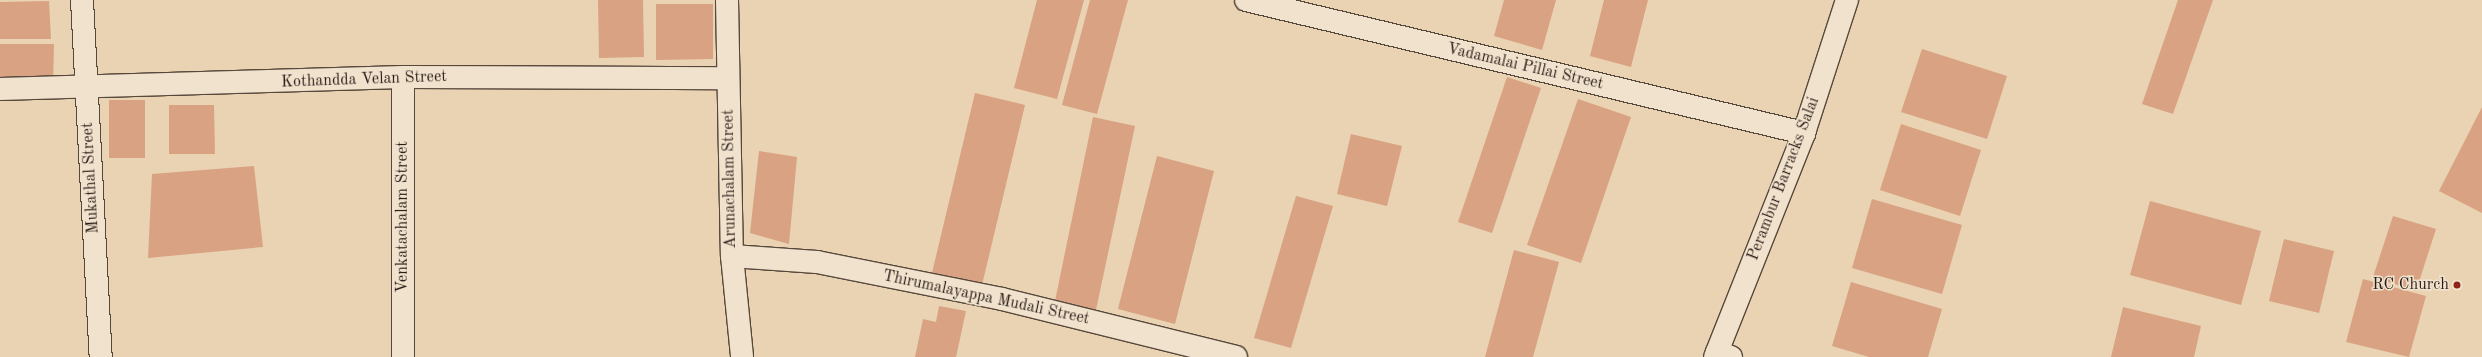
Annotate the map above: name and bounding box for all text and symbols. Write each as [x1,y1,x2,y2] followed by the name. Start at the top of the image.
[1445,40,1605,94] street label: Vadamalai Pillai Street
[281,68,447,92] street label: Kothandda Velan Street
[1744,95,1824,263] street label: Perambur Barracks Salai
[719,109,741,249] street label: Arunachalam Street
[78,122,104,234] street label: Mukathal Street
[393,141,413,293] street label: Venkatachalam Street
[881,267,1091,329] street label: Thirumalayappa Mudali Street
[2372,275,2449,295] place label: RC Church
[2452,280,2462,290] marker: RC Church

